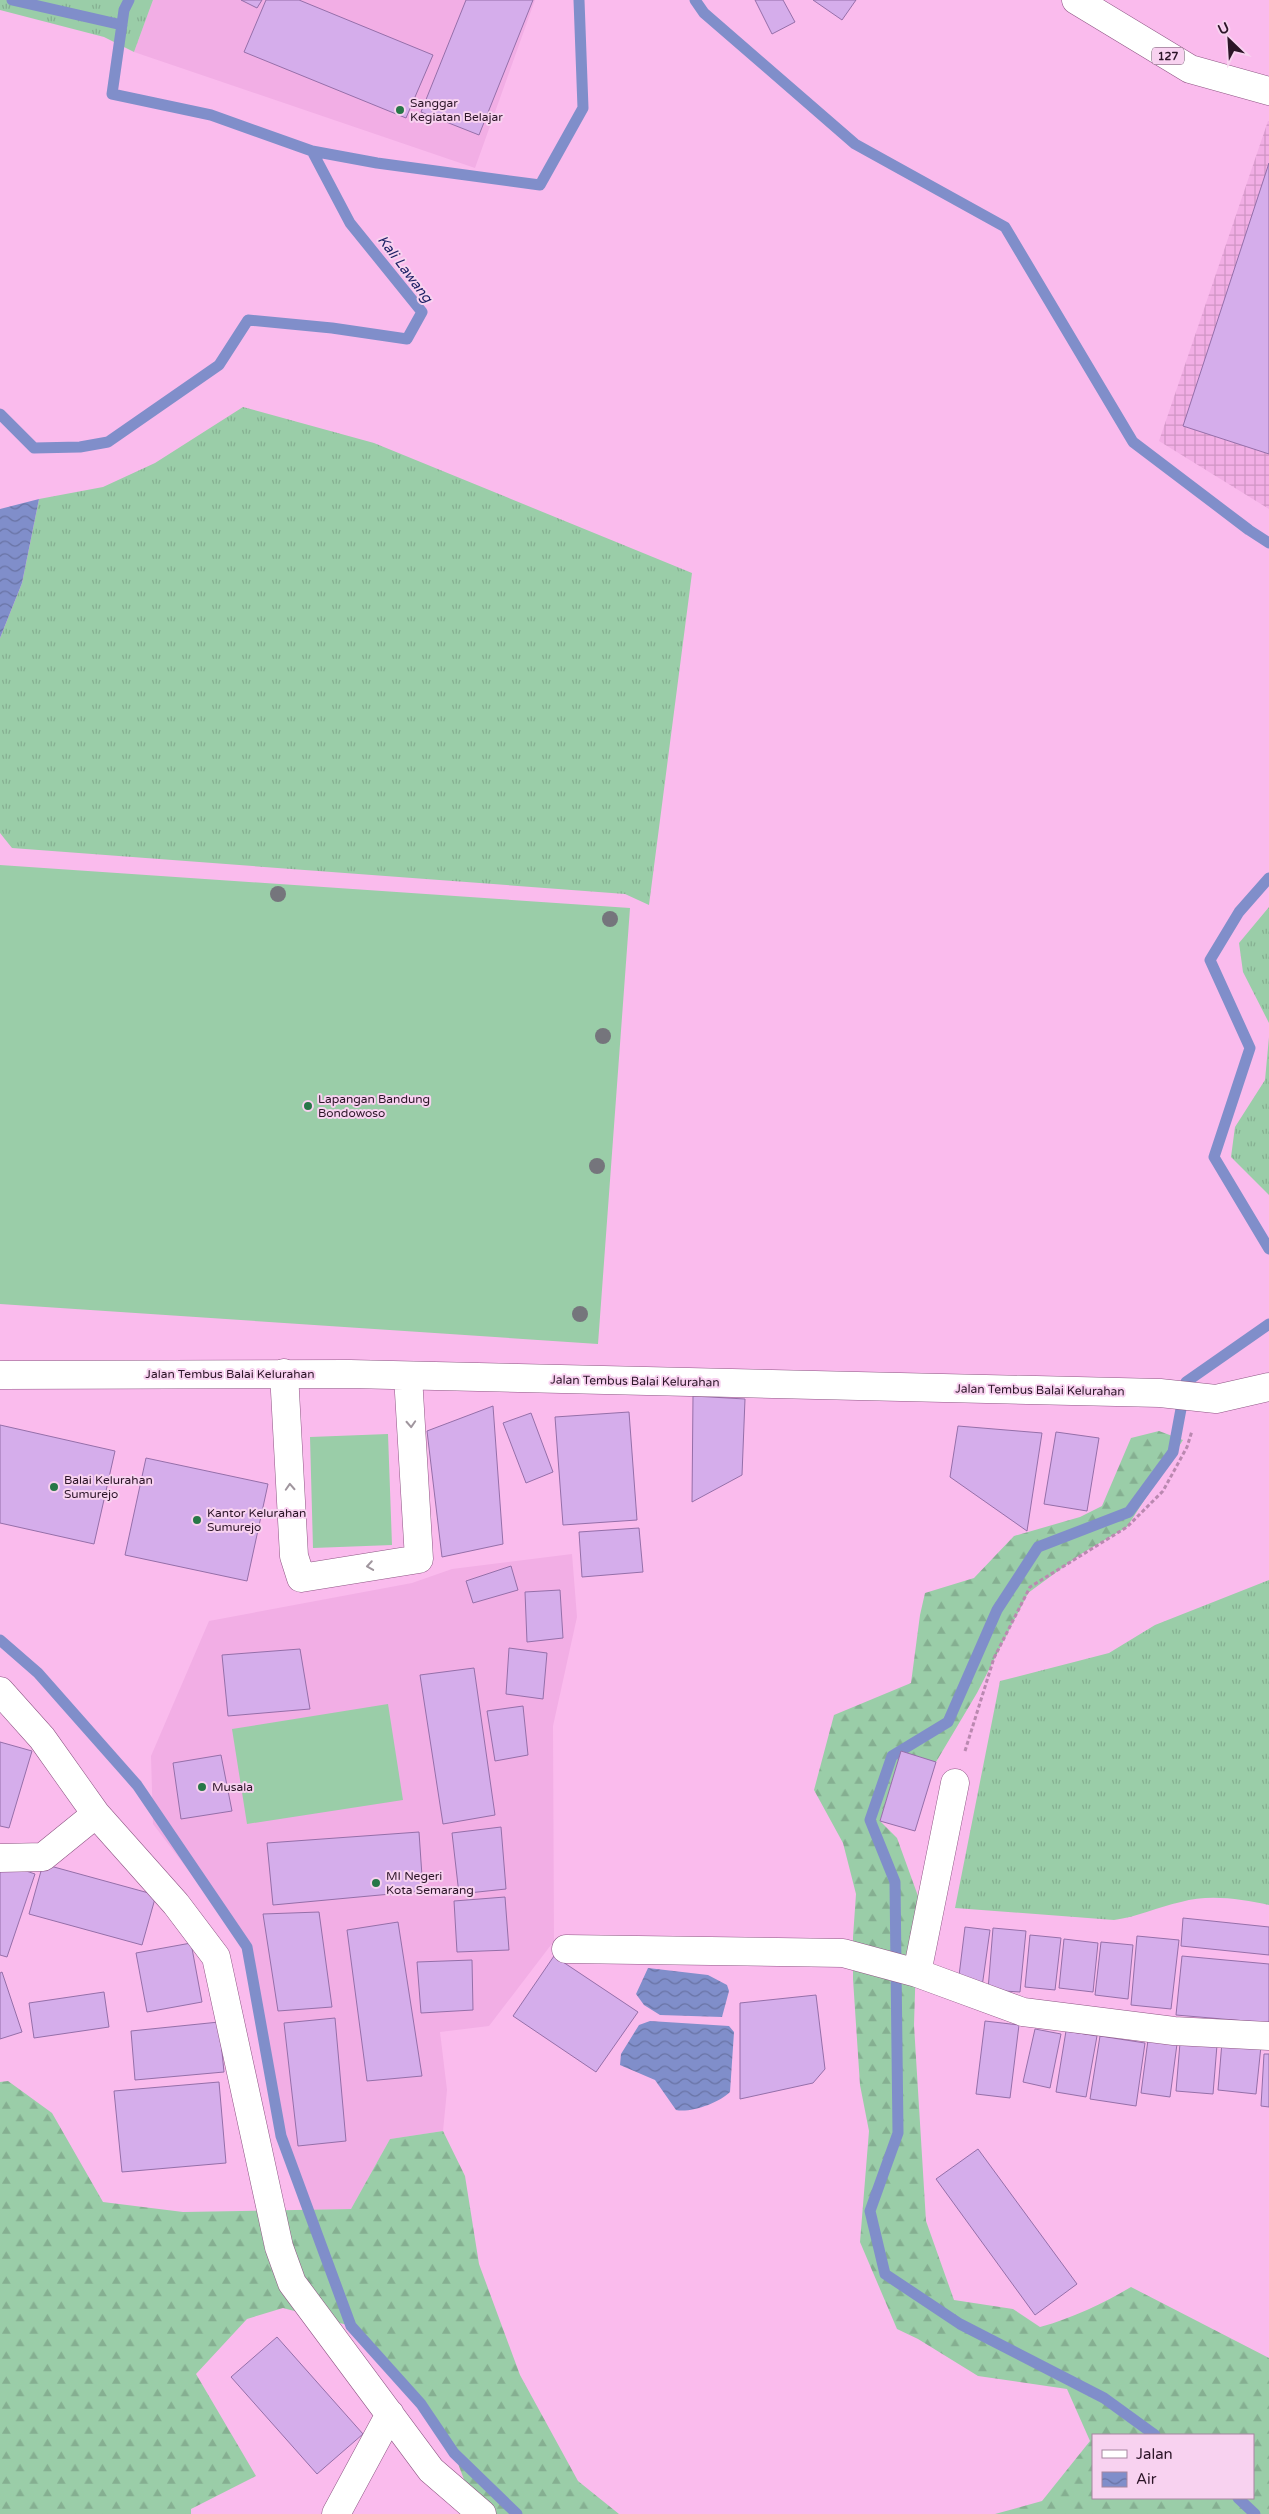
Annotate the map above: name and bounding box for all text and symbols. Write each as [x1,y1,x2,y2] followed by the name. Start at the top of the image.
[1204,15,1254,65] north arrow
[1215,19,1232,39] text: U
[1152,48,1184,64] road number: 127
[410,96,503,124] place label: Sanggar Kegiatan Belajar
[394,104,406,116] marker: Sanggar Kegiatan Belajar
[374,232,437,307] water label: Kali Lawang
[318,1092,430,1120] place label: Lapangan Bandung Bondowoso
[302,1100,314,1112] marker: Lapangan Bandung Bondowoso
[145,1367,315,1381] street label: Jalan Tembus Balai Kelurahan
[550,1373,720,1389] street label: Jalan Tembus Balai Kelurahan
[955,1382,1125,1398] street label: Jalan Tembus Balai Kelurahan
[405,1421,416,1429] one-way arrow
[64,1473,153,1501] place label: Balai Kelurahan Sumurejo
[48,1481,60,1493] marker: Balai Kelurahan Sumurejo
[285,1483,296,1491] one-way arrow
[207,1506,306,1534] place label: Kantor Kelurahan Sumurejo
[191,1514,203,1526] marker: Kantor Kelurahan Sumurejo
[366,1561,375,1571] one-way arrow
[212,1780,253,1794] place label: Musala
[196,1781,208,1793] marker: Musala
[386,1869,474,1897] place label: MI Negeri Kota Semarang
[370,1877,382,1889] marker: MI Negeri Kota Semarang
[1092,2434,1254,2499] legend
[1136,2445,1173,2463] text: Jalan
[1136,2470,1157,2488] text: Air

